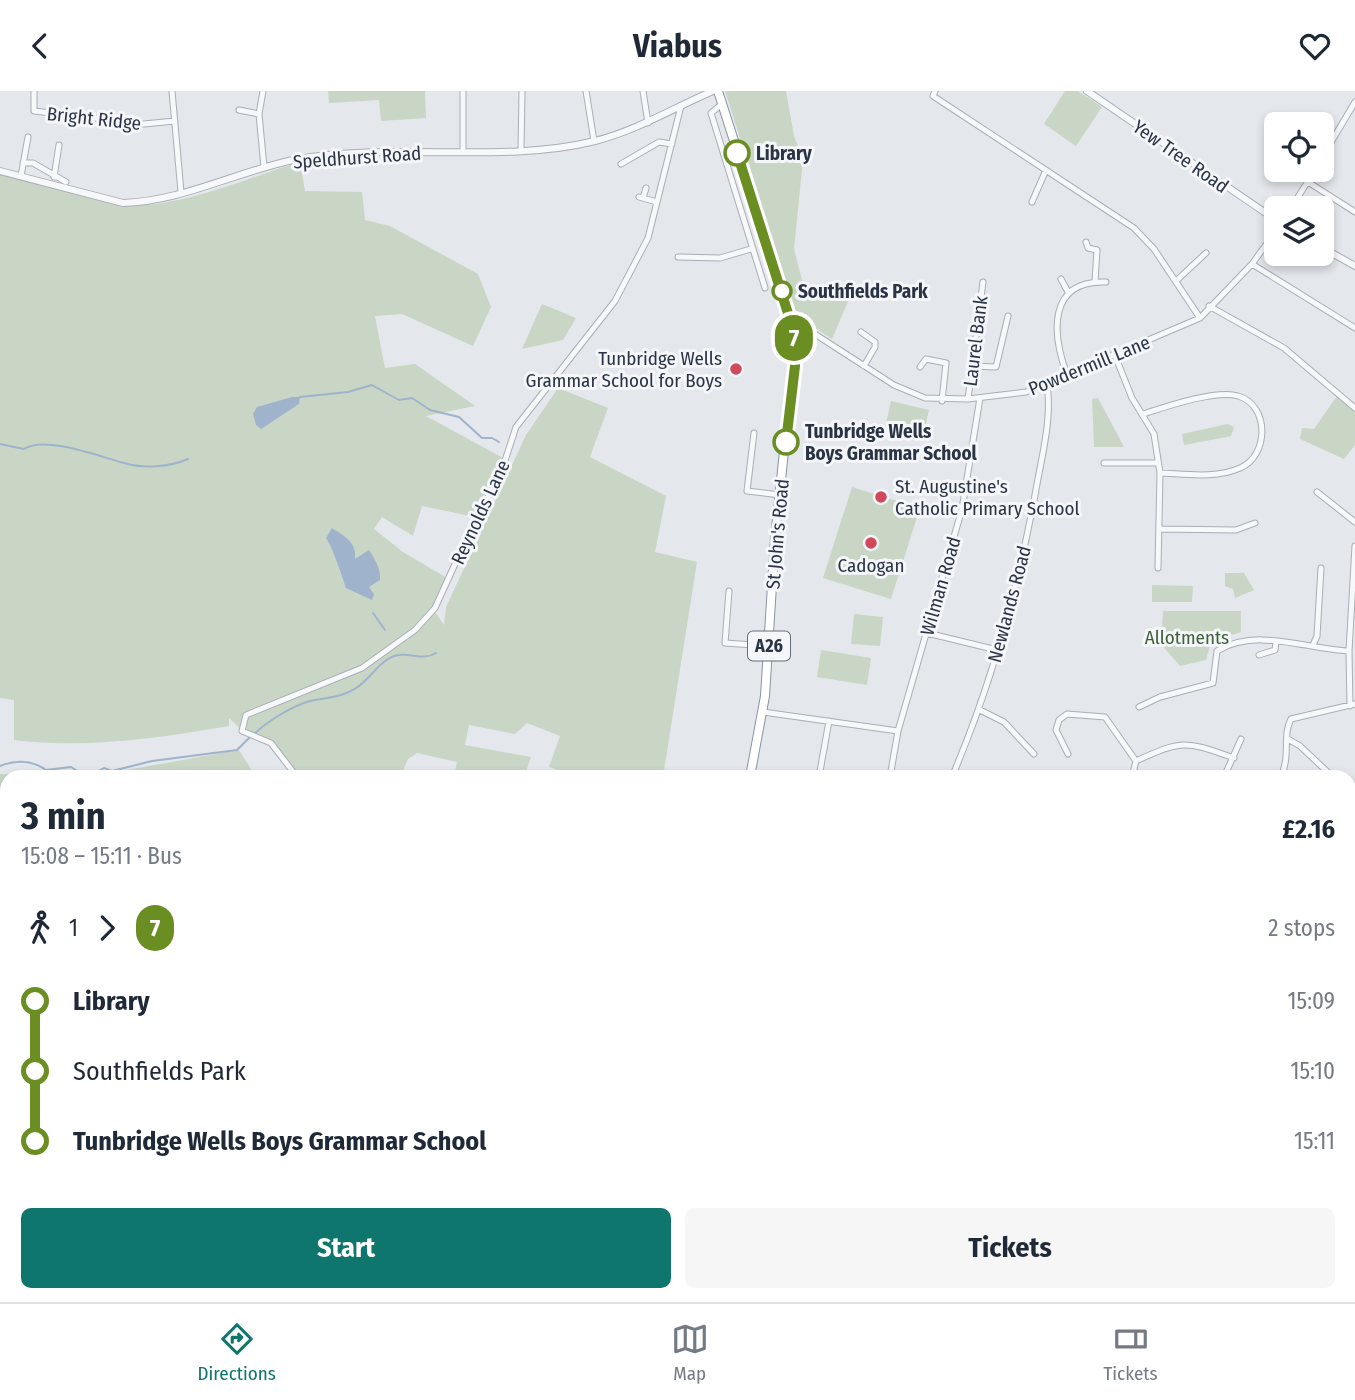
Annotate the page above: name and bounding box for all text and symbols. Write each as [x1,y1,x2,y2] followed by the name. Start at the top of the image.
[21,27,59,65] icon: back
[633,27,722,65] text: Viabus
[1296,27,1334,65] icon: heart
[46,102,142,135] street label: Bright Ridge
[1264,112,1334,266] map controls
[1264,112,1334,182] button: locate
[1128,115,1233,198] street label: Yew Tree Road
[724,140,750,166] marker: Library
[292,142,422,173] street label: Speldhurst Road
[756,142,813,165] place label: Library
[1264,196,1334,266] button: layers
[798,280,928,303] place label: Southfields Park
[772,281,792,301] marker: Southfields Park
[959,294,992,388] street label: Laurel Bank
[771,315,817,361] line badge: 7
[789,324,799,352] text: 7
[1025,331,1153,400] street label: Powdermill Lane
[526,347,722,392] place label: Tunbridge Wells Grammar School for Boys
[728,361,744,377] marker: Tunbridge Wells Grammar School for Boys
[805,420,978,465] place label: Tunbridge Wells Boys Grammar School
[773,429,799,455] marker: Tunbridge Wells Boys Grammar School
[446,456,515,568] street label: Reynolds Lane
[895,475,1079,520] place label: St. Augustine's Catholic Primary School
[761,478,794,590] street label: St John's Road
[873,489,889,505] marker: St. Augustine's Catholic Primary School
[915,534,966,638] street label: Wilman Road
[863,535,879,551] marker: Cadogan
[983,543,1036,665] street label: Newlands Road
[838,554,904,577] place label: Cadogan
[1145,626,1229,649] park label: Allotments
[748,631,790,661] road number: A26
[21,793,106,839] text: 3 min
[1282,814,1335,845] text: £2.16
[21,842,182,870] text: 15:08 – 15:11 · Bus
[21,909,59,947] icon: walk
[88,909,126,947] icon: forward
[69,914,78,942] text: 1
[150,914,160,942] text: 7
[1268,914,1335,942] text: 2 stops
[73,986,150,1017] text: Library
[1288,987,1335,1015] text: 15:09
[73,1056,246,1087] text: Southfields Park
[1291,1057,1335,1085] text: 15:10
[73,1126,486,1157] text: Tunbridge Wells Boys Grammar School
[1294,1127,1335,1155] text: 15:11
[21,1208,671,1288] button: Start
[685,1208,1335,1288] button: Tickets
[197,1320,276,1385] tab: Directions
[671,1320,709,1385] tab: Map
[1103,1320,1158,1385] tab: Tickets

